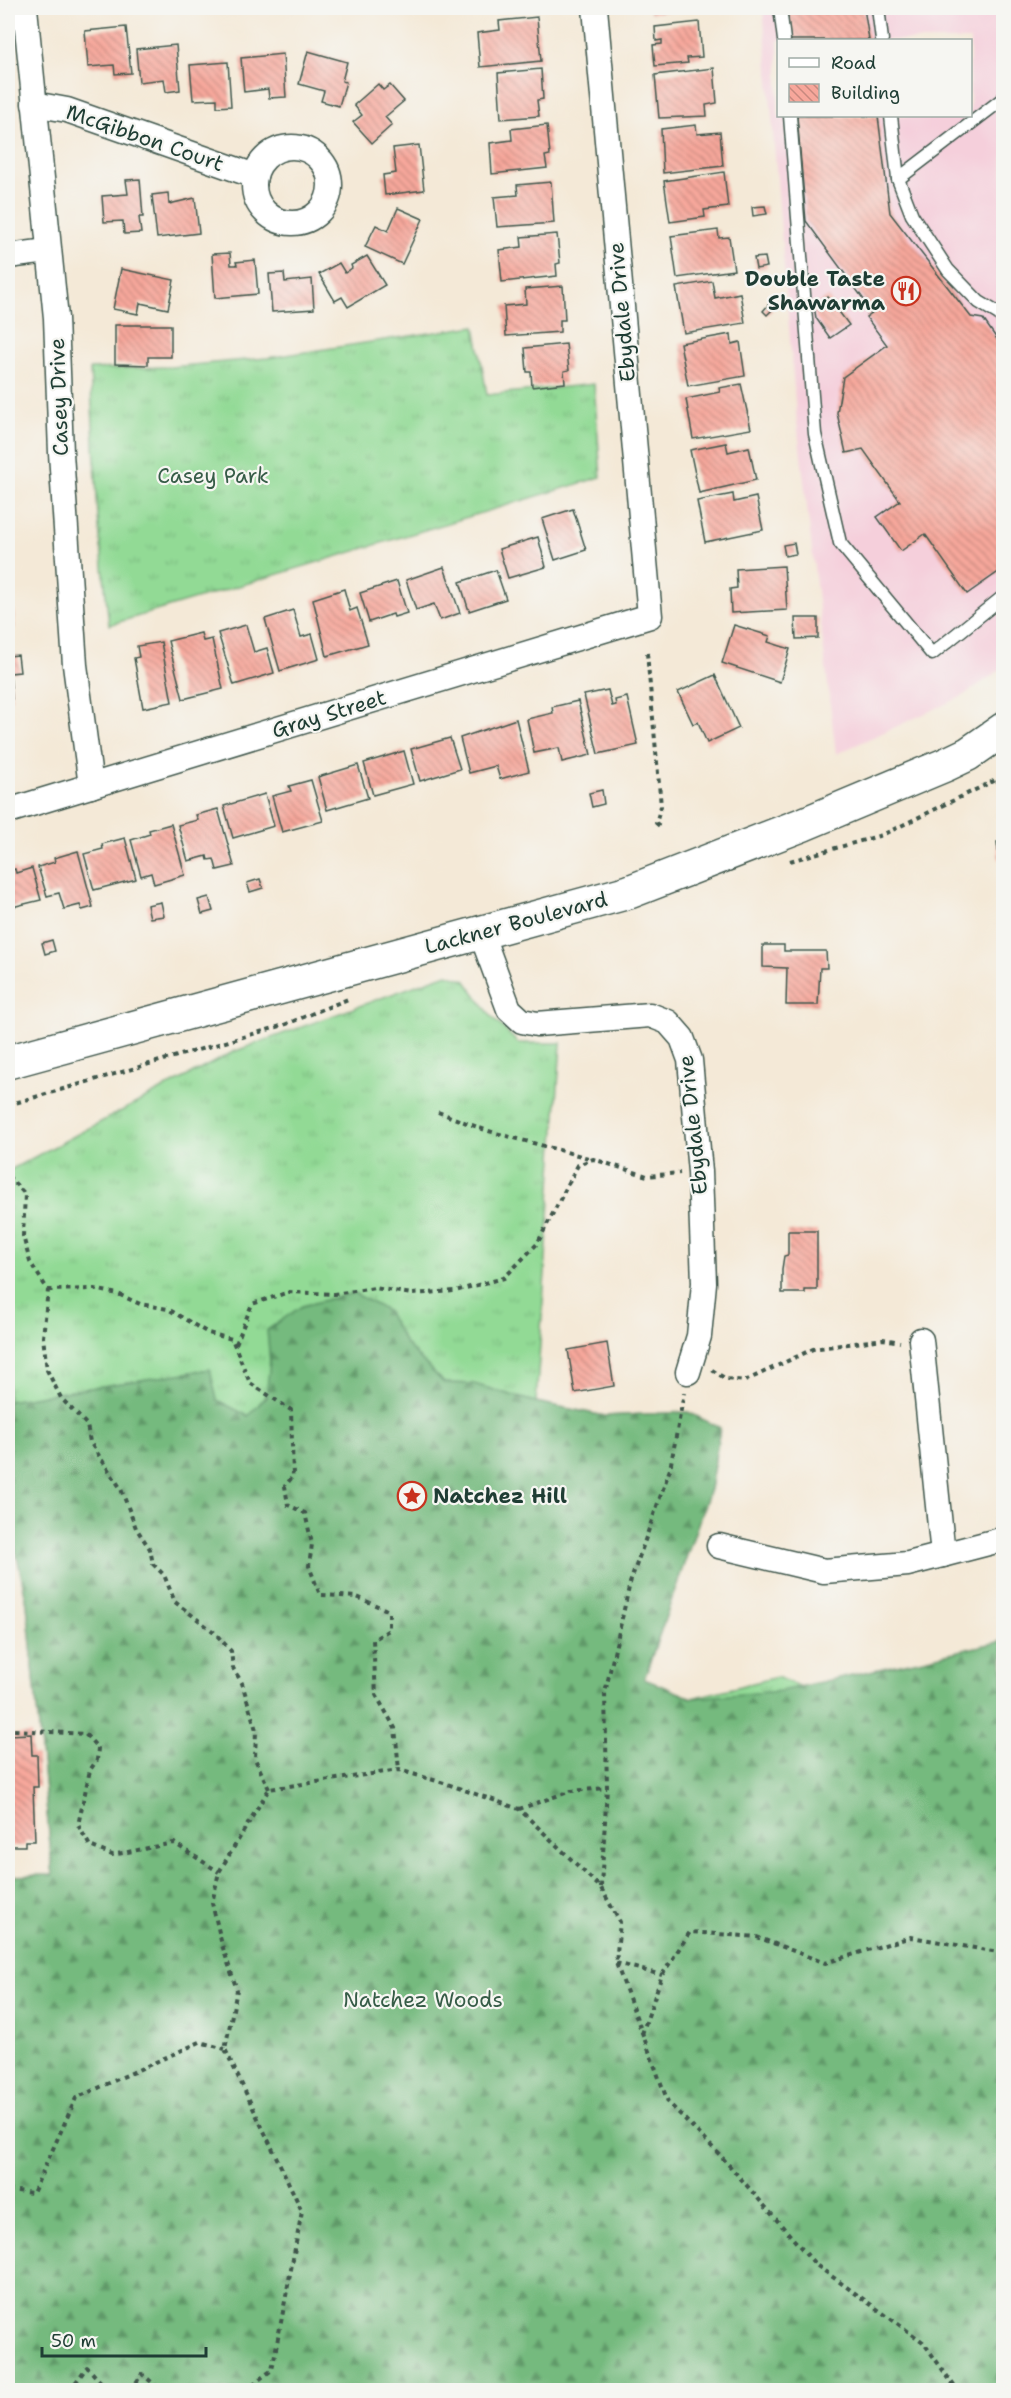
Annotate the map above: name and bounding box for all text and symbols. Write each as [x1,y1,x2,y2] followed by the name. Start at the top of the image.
[777,39,972,117] legend
[831,51,876,75] text: Road
[831,81,900,105] text: Building
[63,98,227,178] street label: McGibbon Court
[602,241,642,383] street label: Ebydale Drive
[745,265,886,317] place label: Double Taste Shawarma
[890,275,922,307] restaurant icon: Double Taste Shawarma
[43,337,75,457] street label: Casey Drive
[157,462,269,490] park label: Casey Park
[268,683,390,745] street label: Gray Street
[421,885,611,961] street label: Lackner Boulevard
[672,1054,714,1196] street label: Ebydale Drive
[396,1480,428,1512] place icon: Natchez Hill
[433,1482,567,1510] place label: Natchez Hill
[343,1986,503,2014] park label: Natchez Woods
[42,2320,206,2358] scale bar
[51,2329,96,2353] text: 50 m

